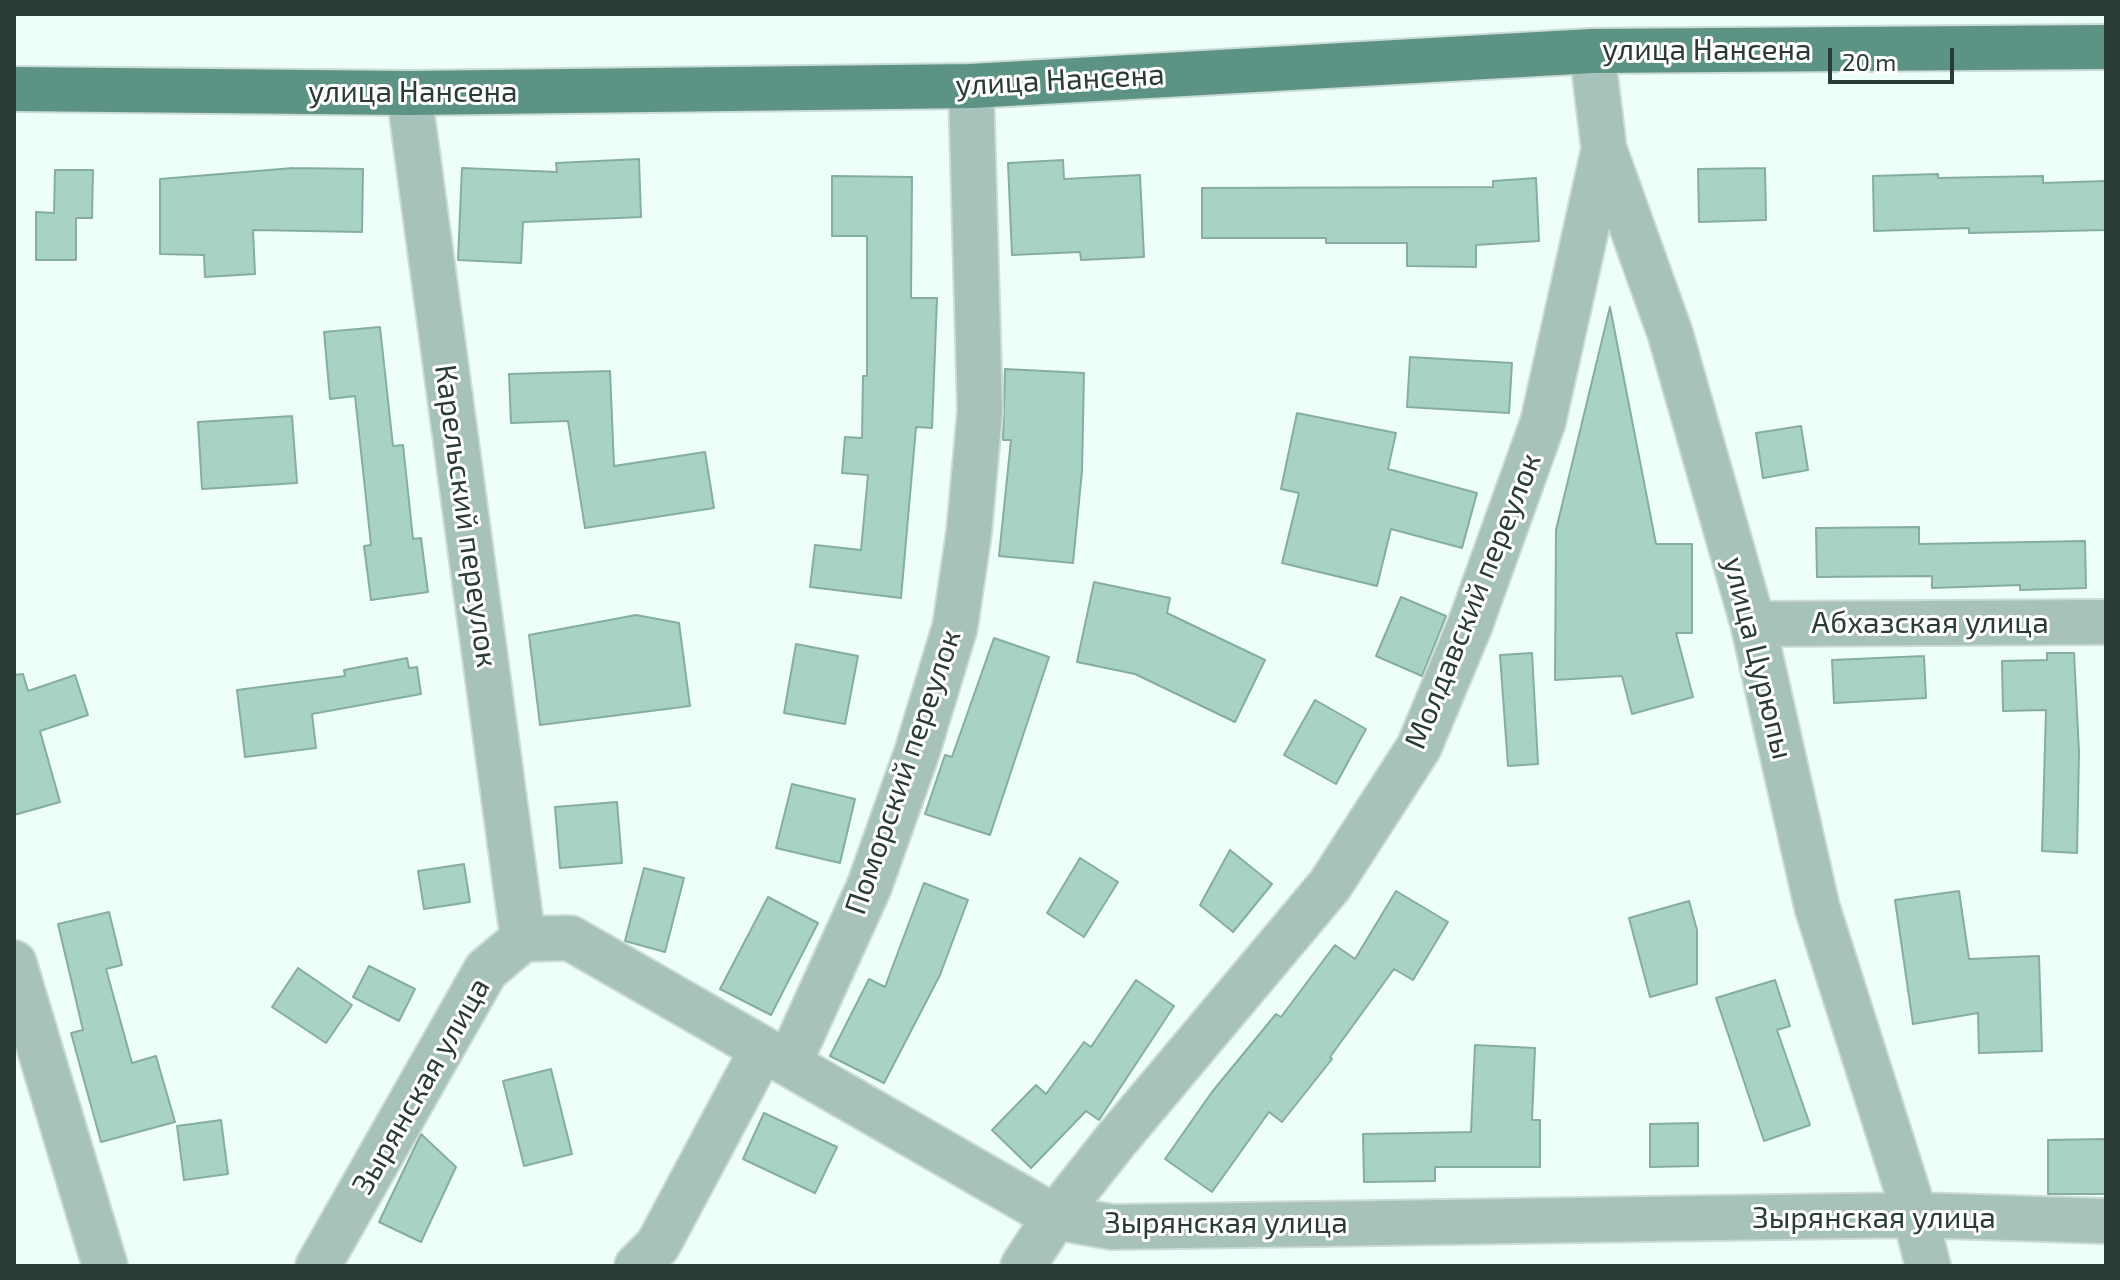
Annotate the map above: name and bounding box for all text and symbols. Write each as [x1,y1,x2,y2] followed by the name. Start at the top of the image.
[1602,32,1812,68] street label: улица Нансена
[1832,32,1958,82] scale bar
[1842,47,1896,76] text: 20 m
[955,57,1165,103] street label: улица Нансена
[308,74,518,110] street label: улица Нансена
[427,362,505,670] street label: Карельский переулок
[1397,448,1549,754] street label: Молдавский переулок
[1715,553,1801,763] street label: улица Цурюпы
[1811,605,2049,641] street label: Абхазская улица
[837,625,969,919] street label: Поморский переулок
[345,972,497,1200] street label: Зырянская улица
[1752,1200,1996,1236] street label: Зырянская улица
[1104,1205,1348,1241] street label: Зырянская улица

